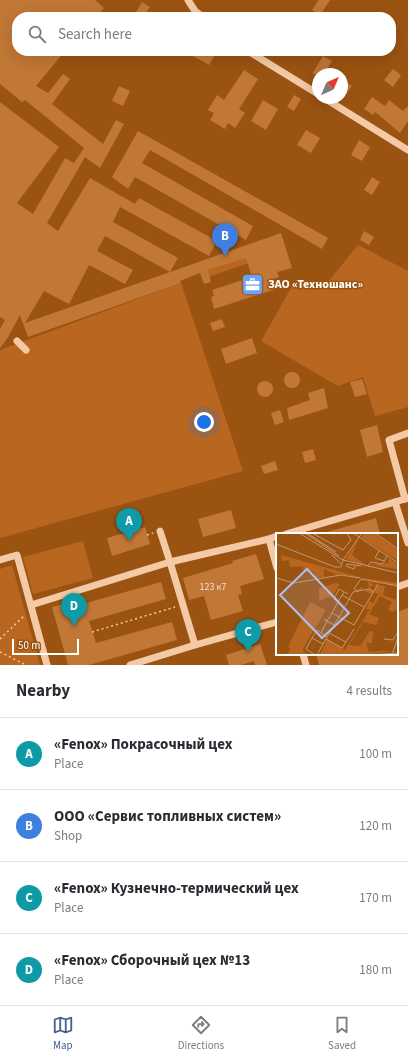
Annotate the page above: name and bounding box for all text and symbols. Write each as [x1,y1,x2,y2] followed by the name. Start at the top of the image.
[12,12,396,56] search box
[26,23,48,45] icon: search
[58,24,132,45] text: Search here
[312,68,348,104] north arrow
[212,223,238,256] pin: B
[240,271,266,297] office icon: ЗАО «Техношанс»
[268,276,363,293] place label: ЗАО «Техношанс»
[194,412,214,432] your location
[116,508,142,541] pin: A
[276,533,398,655] inset map
[200,580,226,594] house number: 123 к7
[61,593,87,626] pin: D
[235,619,261,652] pin: C
[12,637,79,656] scale bar
[18,638,40,653] text: 50 m
[16,679,70,703] text: Nearby
[347,682,392,700] text: 4 results
[54,734,232,755] text: «Fenox» Покрасочный цех
[25,745,33,763] text: A
[359,745,392,763] text: 100 m
[54,755,83,773] text: Place
[54,806,281,827] text: ООО «Сервис топливных систем»
[25,817,33,835] text: B
[359,817,392,835] text: 120 m
[54,827,82,845] text: Shop
[54,878,299,899] text: «Fenox» Кузнечно-термический цех
[25,889,33,907] text: C
[359,889,392,907] text: 170 m
[54,899,83,917] text: Place
[54,950,250,971] text: «Fenox» Сборочный цех №13
[25,961,33,979] text: D
[359,961,392,979] text: 180 m
[54,971,83,989] text: Place
[52,1014,74,1053] tab: Map
[178,1014,224,1053] tab: Directions
[328,1014,356,1053] tab: Saved

